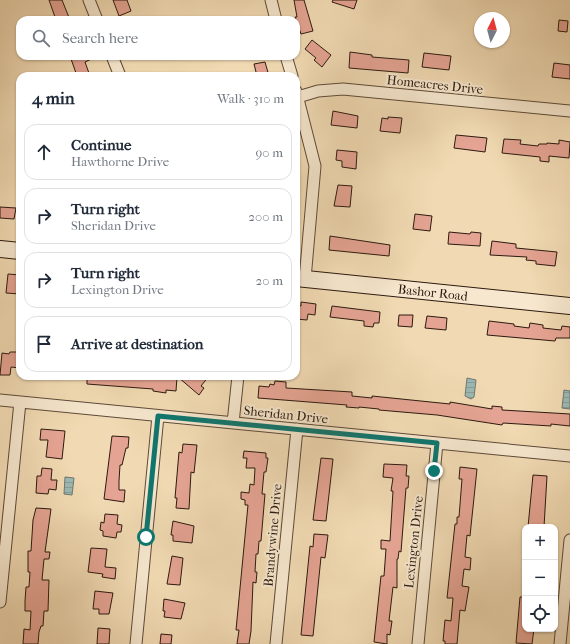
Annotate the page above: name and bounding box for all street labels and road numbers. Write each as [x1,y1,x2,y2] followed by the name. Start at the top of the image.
[386,72,484,97] street label: Homeacres Drive
[397,281,470,304] street label: Bashor Road
[243,403,329,426] street label: Sheridan Drive
[261,482,285,587] street label: Brandywine Drive
[401,495,426,589] street label: Lexington Drive

